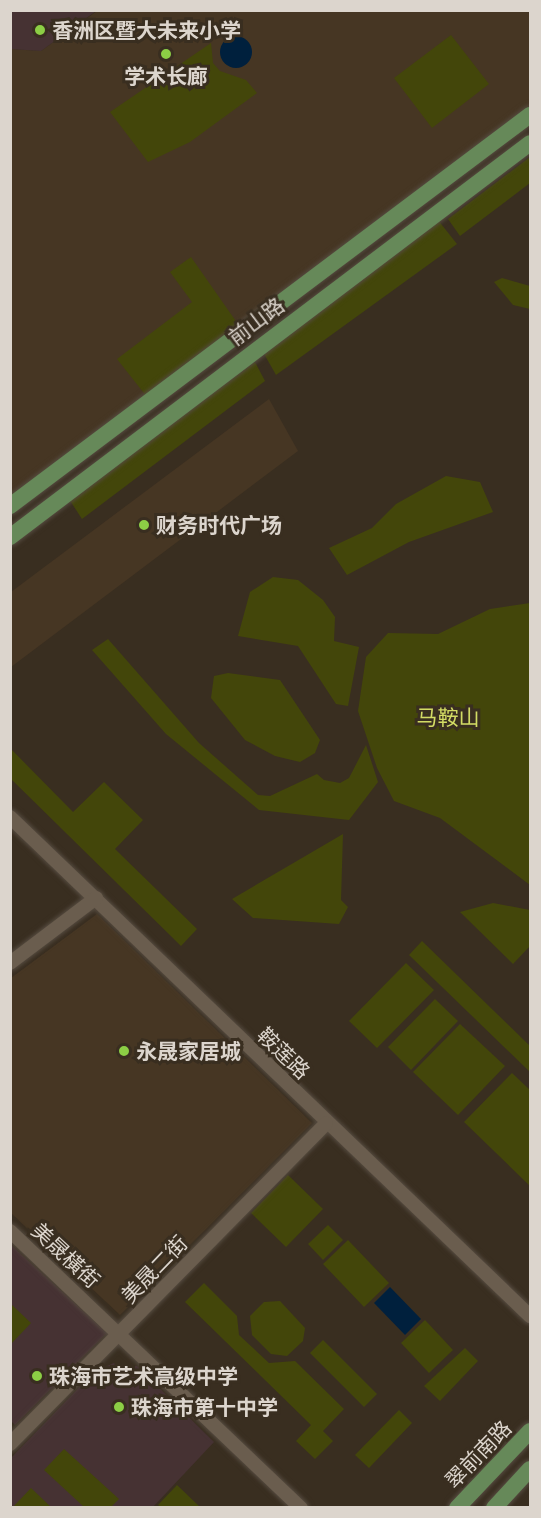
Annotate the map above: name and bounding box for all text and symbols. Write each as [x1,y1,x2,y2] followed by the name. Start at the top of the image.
[52,17,241,43] place label: 香洲区暨大未来小学
[33,23,47,37] marker: 香洲区暨大未来小学
[159,47,173,61] marker: 学术长廊
[124,63,208,89] place label: 学术长廊
[223,292,289,350] street label: 前山路
[156,512,282,538] place label: 财务时代广场
[137,518,151,532] marker: 财务时代广场
[417,704,479,730] park label: 马鞍山
[253,1022,315,1084] street label: 鞍莲路
[136,1038,241,1064] place label: 永晟家居城
[117,1044,131,1058] marker: 永晟家居城
[27,1217,105,1293] street label: 美晟橫街
[116,1230,192,1308] street label: 美晟二街
[49,1363,238,1389] place label: 珠海市艺术高级中学
[30,1369,44,1383] marker: 珠海市艺术高级中学
[131,1394,278,1420] place label: 珠海市第十中学
[112,1400,126,1414] marker: 珠海市第十中学
[440,1415,516,1493] street label: 翠前南路

